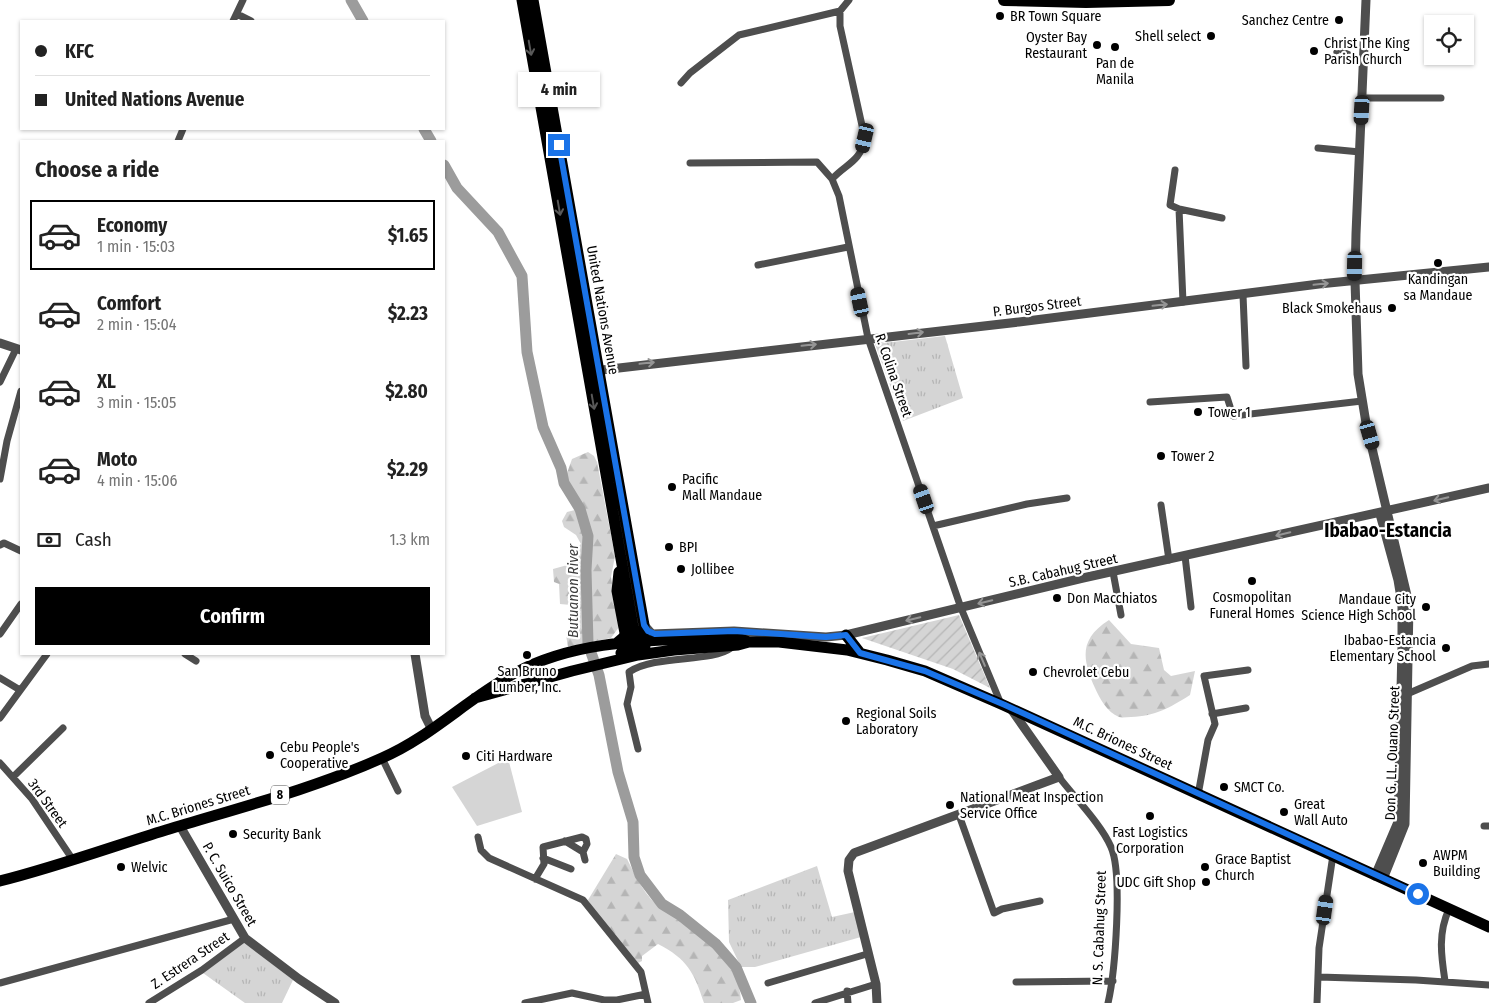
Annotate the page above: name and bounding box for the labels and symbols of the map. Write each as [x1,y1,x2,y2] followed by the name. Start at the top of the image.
[1010,8,1102,25] place label: BR Town Square
[994,10,1006,22] marker: BR Town Square
[1242,12,1329,29] place label: Sanchez Centre
[1333,14,1345,26] marker: Sanchez Centre
[1135,28,1201,45] place label: Shell select
[1025,29,1088,62] place label: Oyster Bay Restaurant
[1205,30,1217,42] marker: Shell select
[1324,35,1410,68] place label: Christ The King Parish Church
[1091,39,1103,51] marker: Oyster Bay Restaurant
[526,40,536,56] one-way arrow
[1109,41,1121,53] marker: Pan de Manila
[1308,45,1320,57] marker: Christ The King Parish Church
[1096,55,1134,88] place label: Pan de Manila
[518,72,600,108] callout: 4 min
[1353,95,1370,125] car
[854,122,875,154] car
[548,134,570,156] route end
[555,200,564,216] one-way arrow
[583,244,622,376] street label: United Nations Avenue
[1347,251,1362,281] car
[1432,257,1444,269] marker: Kandingan sa Mandaue
[1404,271,1472,304] place label: Kandingan sa Mandaue
[1313,279,1329,289] one-way arrow
[849,286,870,318] car
[992,293,1083,320] street label: P. Burgos Street
[1151,300,1167,310] one-way arrow
[1282,300,1382,317] place label: Black Smokehaus
[1386,302,1398,314] marker: Black Smokehaus
[908,328,924,338] one-way arrow
[871,331,916,420] street label: R. Colina Street
[800,340,816,350] one-way arrow
[639,358,655,368] one-way arrow
[589,394,599,410] one-way arrow
[1208,404,1251,421] place label: Tower 1
[1192,406,1204,418] marker: Tower 1
[1358,419,1381,451] car
[1171,448,1215,465] place label: Tower 2
[1155,450,1167,462] marker: Tower 2
[682,471,762,504] place label: Pacific Mall Mandaue
[666,481,678,493] marker: Pacific Mall Mandaue
[912,482,935,516] car
[1434,495,1450,504] one-way arrow
[1324,519,1452,542] district label: Ibabao-Estancia
[1275,530,1291,539] one-way arrow
[679,539,698,556] place label: BPI
[663,541,675,553] marker: BPI
[564,543,582,638] water label: Butuanon River
[1007,550,1119,591] street label: S.B. Cabahug Street
[691,561,734,578] place label: Jollibee
[675,563,687,575] marker: Jollibee
[1246,575,1258,587] marker: Cosmopolitan Funeral Homes
[1210,589,1294,622] place label: Cosmopolitan Funeral Homes
[1067,590,1157,607] place label: Don Macchiatos
[1301,591,1417,624] place label: Mandaue City Science High School
[1051,592,1063,604] marker: Don Macchiatos
[977,598,993,607] one-way arrow
[1420,601,1432,613] marker: Mandaue City Science High School
[906,615,922,624] one-way arrow
[1329,632,1436,665] place label: Ibabao-Estancia Elementary School
[1440,642,1452,654] marker: Ibabao-Estancia Elementary School
[521,649,533,661] marker: San Bruno Lumber, Inc.
[977,652,987,667] one-way arrow
[493,663,561,696] place label: San Bruno Lumber, Inc.
[1043,664,1129,681] place label: Chevrolet Cebu
[1027,666,1039,678] marker: Chevrolet Cebu
[1382,685,1403,821] street label: Don G. LL. Ouano Street
[856,705,936,738] place label: Regional Soils Laboratory
[1071,713,1175,774] street label: M.C. Briones Street
[840,715,852,727] marker: Regional Soils Laboratory
[280,739,360,772] place label: Cebu People's Cooperative
[476,748,553,765] place label: Citi Hardware
[264,749,276,761] marker: Cebu People's Cooperative
[460,750,472,762] marker: Citi Hardware
[24,776,71,831] street label: 3rd Street
[1234,779,1284,796] place label: SMCT Co.
[1218,781,1230,793] marker: SMCT Co.
[144,782,252,829] street label: M.C. Briones Street
[271,786,289,804] road number: 8
[960,789,1104,822] place label: National Meat Inspection Service Office
[1294,796,1348,829] place label: Great Wall Auto
[944,799,956,811] marker: National Meat Inspection Service Office
[1278,806,1290,818] marker: Great Wall Auto
[1144,810,1156,822] marker: Fast Logistics Corporation
[1112,824,1188,857] place label: Fast Logistics Corporation
[243,826,321,843] place label: Security Bank
[227,828,239,840] marker: Security Bank
[199,839,261,930] street label: P. C. Suico Street
[1433,847,1481,880] place label: AWPM Building
[1215,851,1291,884] place label: Grace Baptist Church
[1417,857,1429,869] marker: AWPM Building
[131,859,168,876] place label: Welvic
[115,861,127,873] marker: Welvic
[1199,861,1211,873] marker: Grace Baptist Church
[1089,870,1110,986] street label: N. S. Cabahug Street
[1116,874,1196,891] place label: UDC Gift Shop
[1200,876,1212,888] marker: UDC Gift Shop
[1407,883,1429,905] route start
[1315,894,1334,926] car
[148,928,233,993] street label: Z. Estrera Street

